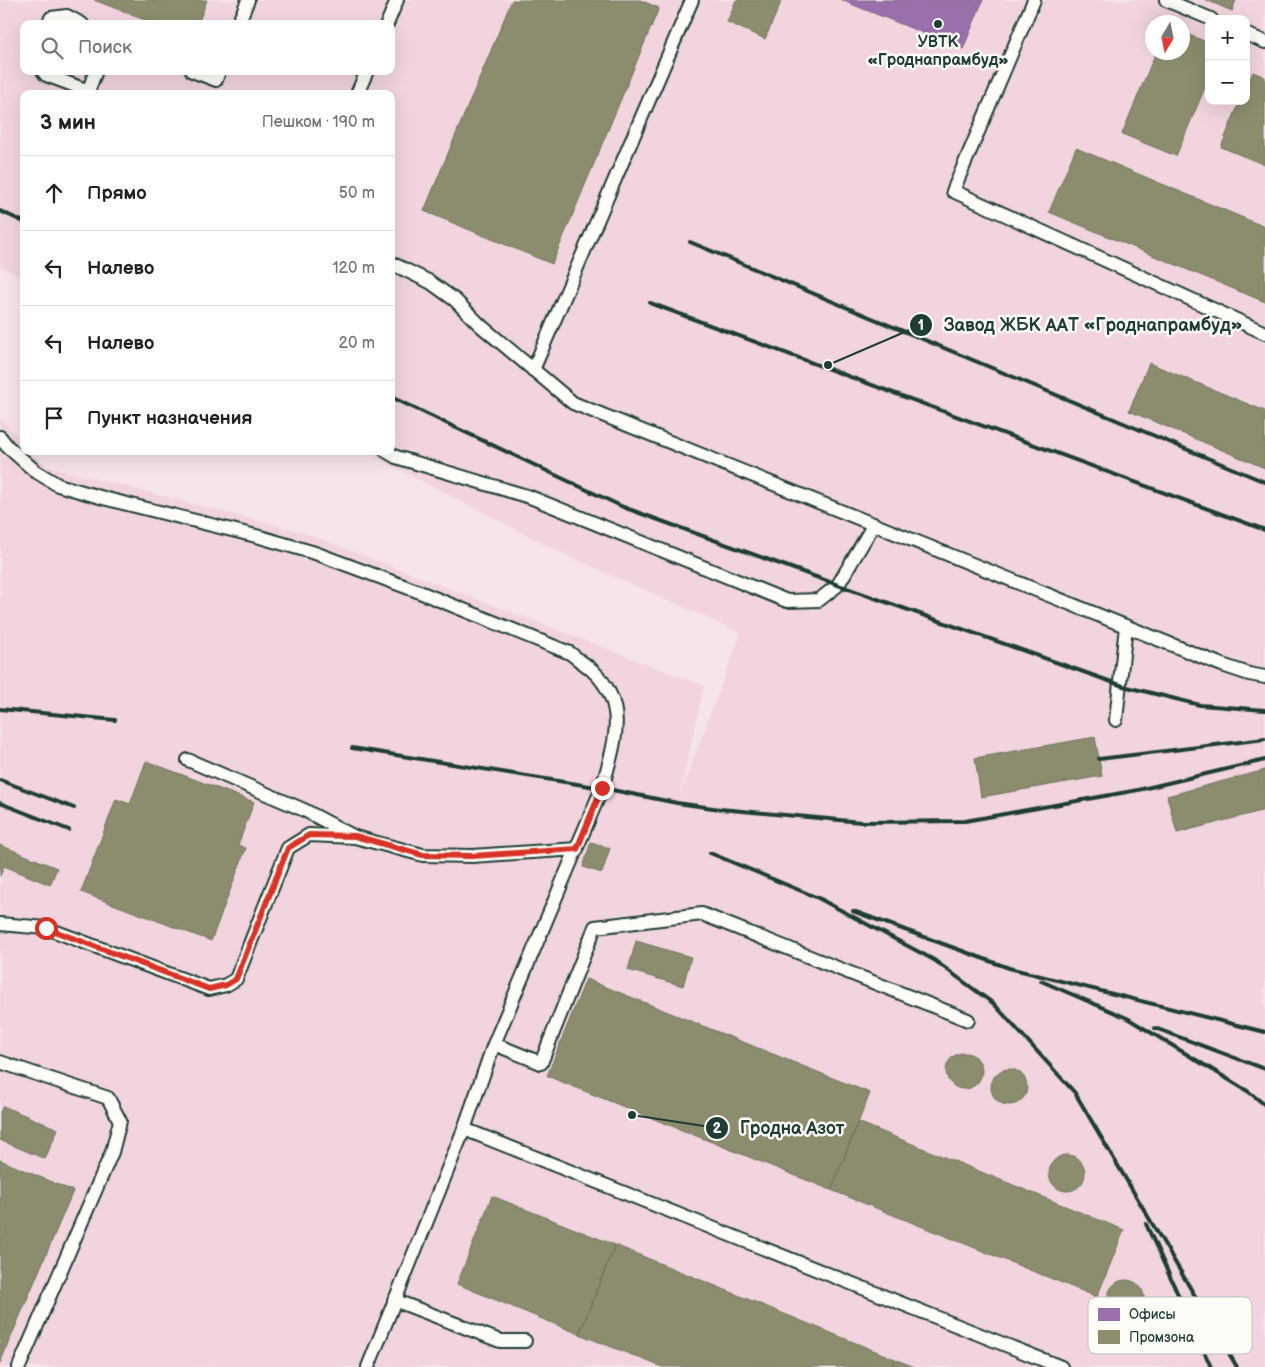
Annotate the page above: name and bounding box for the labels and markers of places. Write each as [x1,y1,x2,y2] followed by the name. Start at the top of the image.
[932,18,944,30] marker: УВТК «Гроднапрамбуд»
[867,33,1009,70] place label: УВТК «Гроднапрамбуд»
[909,308,1253,341] callout: Завод ЖБК ААТ «Гроднапрамбуд»
[704,1111,854,1144] callout: Гродна Азот

